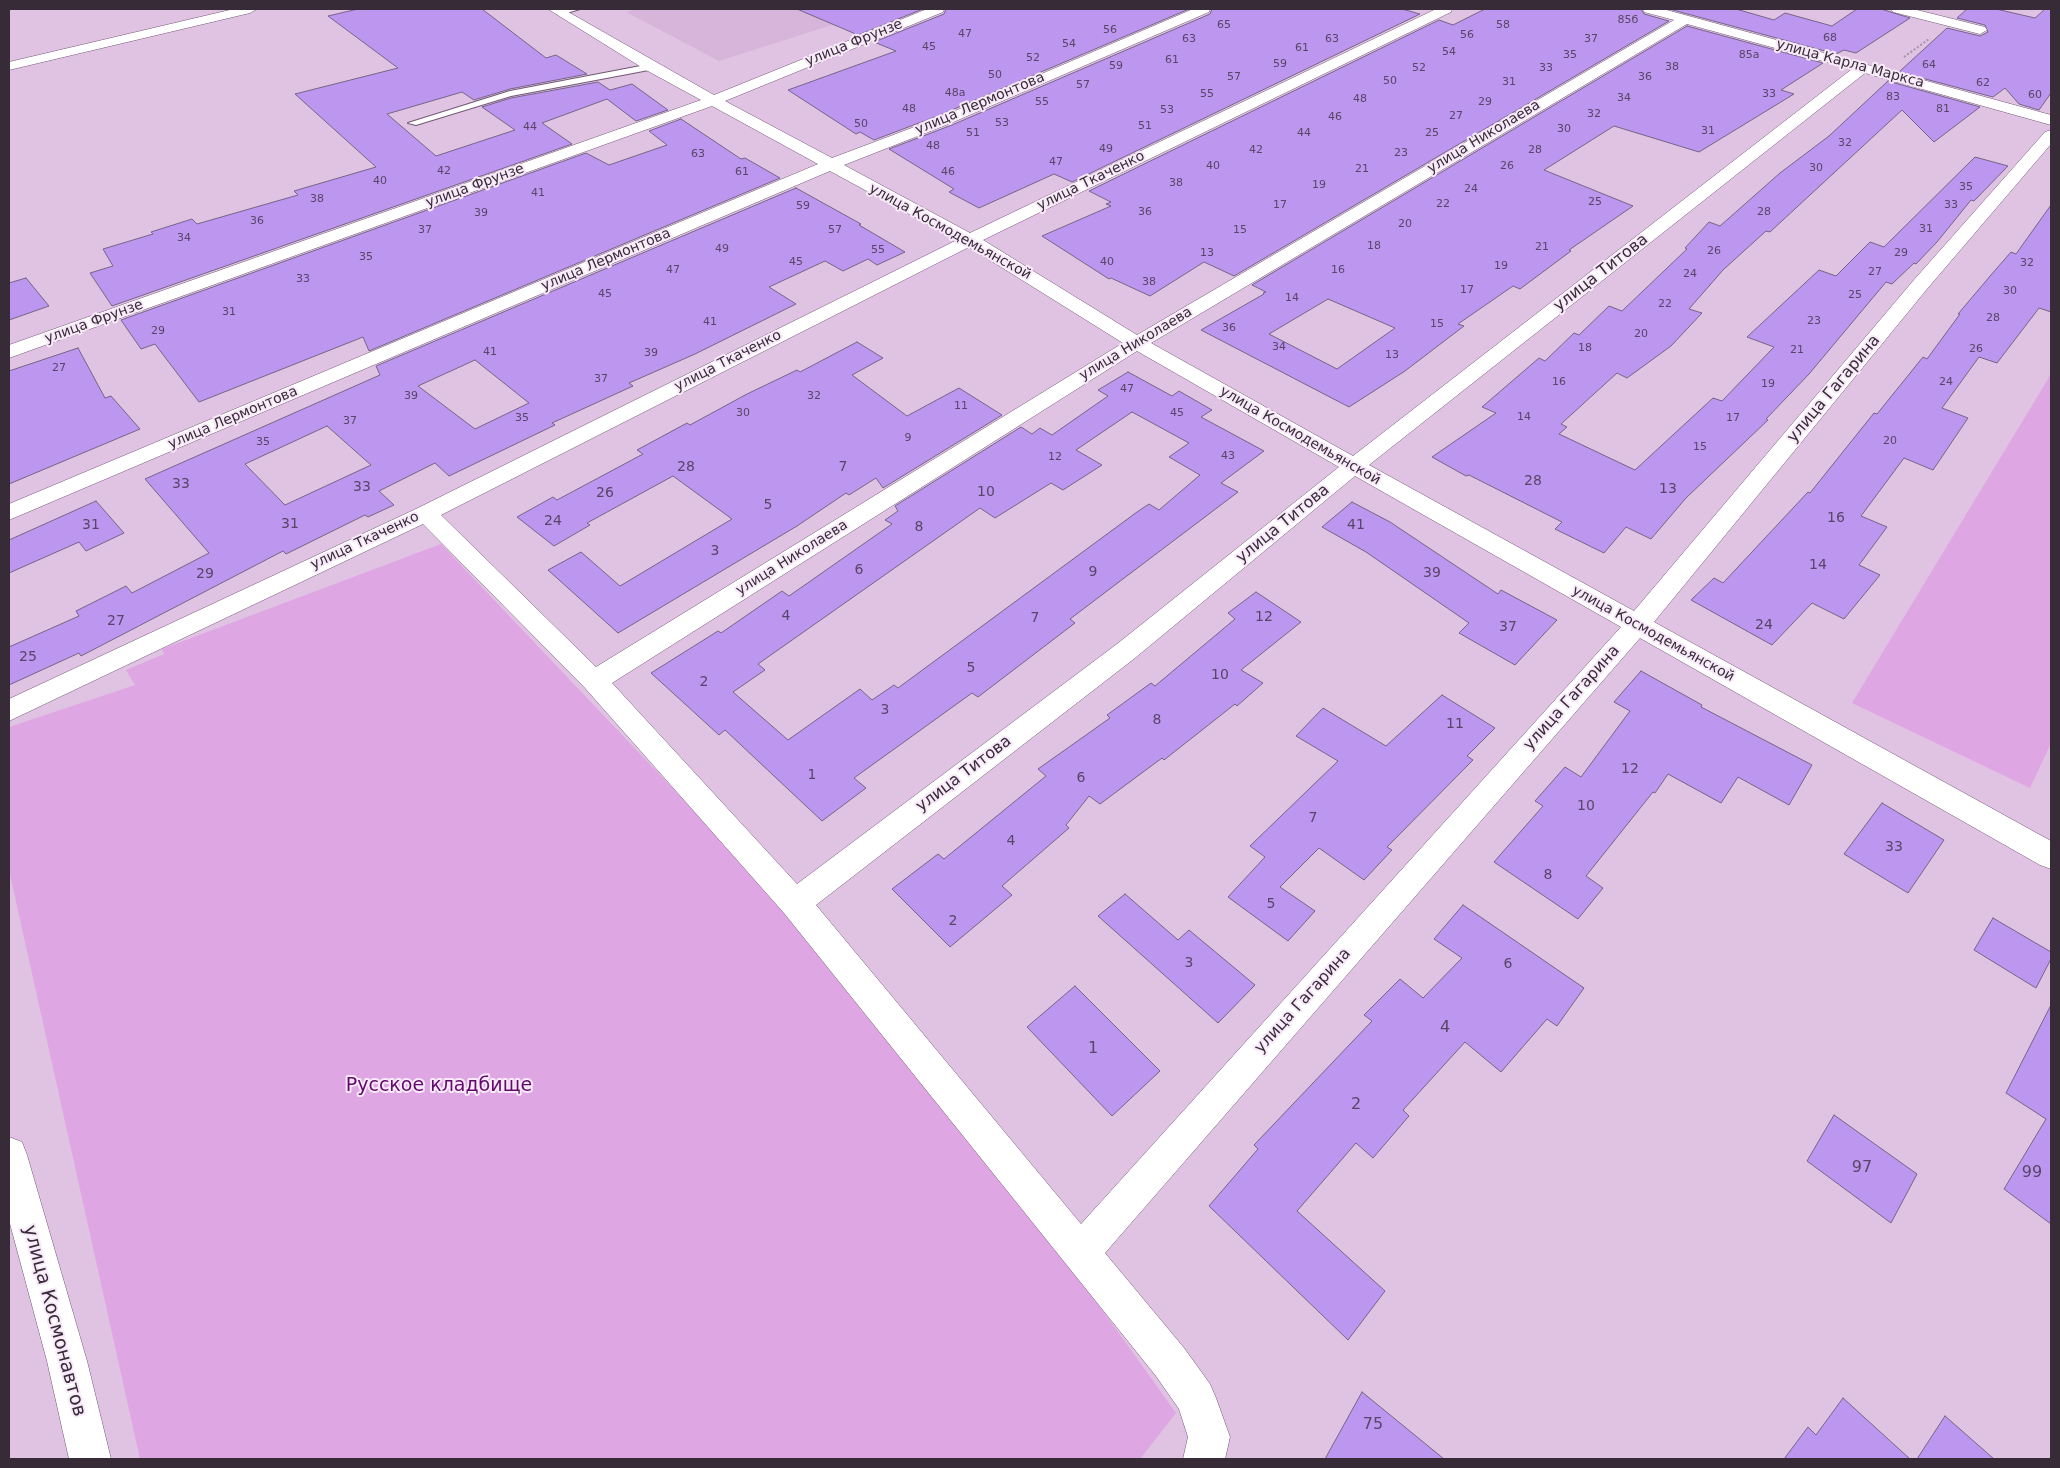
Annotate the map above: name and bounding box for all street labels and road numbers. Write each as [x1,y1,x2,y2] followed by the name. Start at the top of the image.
[803,16,905,70] street label: улица Фрунзе
[1774,36,1926,92] street label: улица Карла Маркса
[913,69,1047,139] street label: улица Лермонтова
[1425,97,1543,177] street label: улица Николаева
[1034,148,1148,214] street label: улица Ткаченко
[424,160,526,212] street label: улица Фрунзе
[866,180,1034,284] street label: улица Космодемьянской
[539,225,673,295] street label: улица Лермонтова
[1550,230,1652,316] street label: улица Титова
[43,296,145,348] street label: улица Фрунзе
[1077,304,1195,384] street label: улица Николаева
[672,327,784,395] street label: улица Ткаченко
[1783,331,1885,447] street label: улица Гагарина
[166,383,300,453] street label: улица Лермонтова
[1217,383,1383,489] street label: улица Космодемьянской
[1233,481,1333,567] street label: улица Титова
[308,509,422,573] street label: улица Ткаченко
[733,517,851,599] street label: улица Николаева
[1569,582,1737,686] street label: улица Космодемьянской
[1520,642,1624,754] street label: улица Гагарина
[913,732,1015,816] street label: улица Титова
[1251,945,1355,1057] street label: улица Гагарина
[17,1223,91,1419] street label: улица Космонавтов

